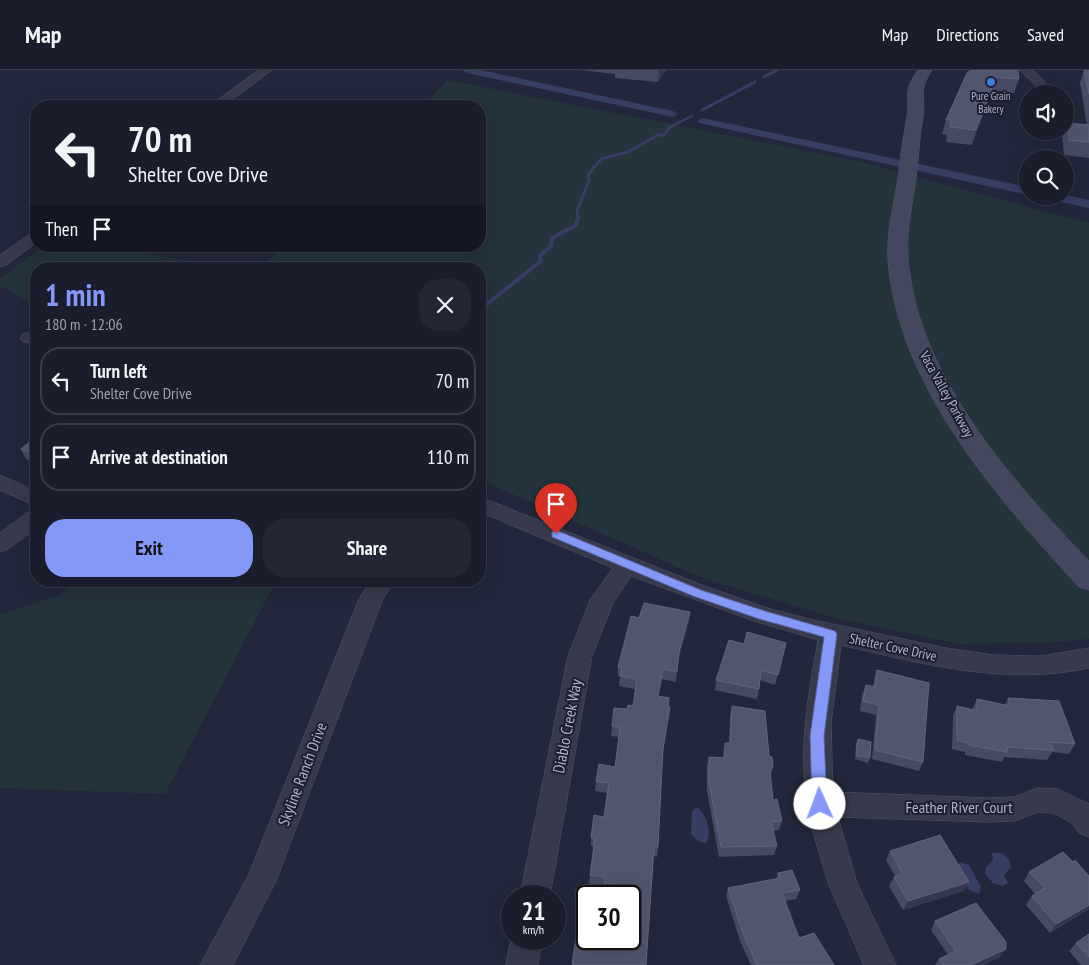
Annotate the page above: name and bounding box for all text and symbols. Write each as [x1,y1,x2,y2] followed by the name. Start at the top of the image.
[25,19,62,50] text: Map
[882,23,908,46] text: Map
[936,23,999,46] text: Directions
[1027,23,1064,46] text: Saved
[985,76,997,88] marker: Pure Grain Bakery
[1019,85,1074,205] map controls
[1019,85,1074,140] button: sound
[971,89,1011,116] place label: Pure Grain Bakery
[128,116,192,162] text: 70 m
[45,120,110,185] icon: left
[1019,150,1074,205] button: search
[128,160,268,188] text: Shelter Cove Drive
[88,215,116,243] icon: arrive
[45,217,78,241] text: Then
[45,275,106,314] text: 1 min
[419,279,471,331] button: close
[45,314,123,334] text: 180 m · 12:06
[915,347,979,441] street label: Vaca Valley Parkway
[90,359,147,383] text: Turn left
[47,367,75,395] icon: left
[436,369,469,393] text: 70 m
[90,383,192,403] text: Shelter Cove Drive
[47,443,75,471] icon: arrive
[90,445,228,469] text: Arrive at destination
[427,445,469,469] text: 110 m
[535,483,577,534] pin
[542,490,570,518] icon: arrive
[45,519,253,577] button: Exit
[263,519,471,577] button: Share
[848,629,939,665] street label: Shelter Cove Drive
[548,677,586,775] street label: Diablo Creek Way
[273,719,331,829] street label: Skyline Ranch Drive
[793,777,845,829] position arrow
[905,797,1013,817] street label: Feather River Court
[576,885,641,950] speed limit sign: 30
[522,895,545,927] text: 21
[523,922,544,937] text: km/h

